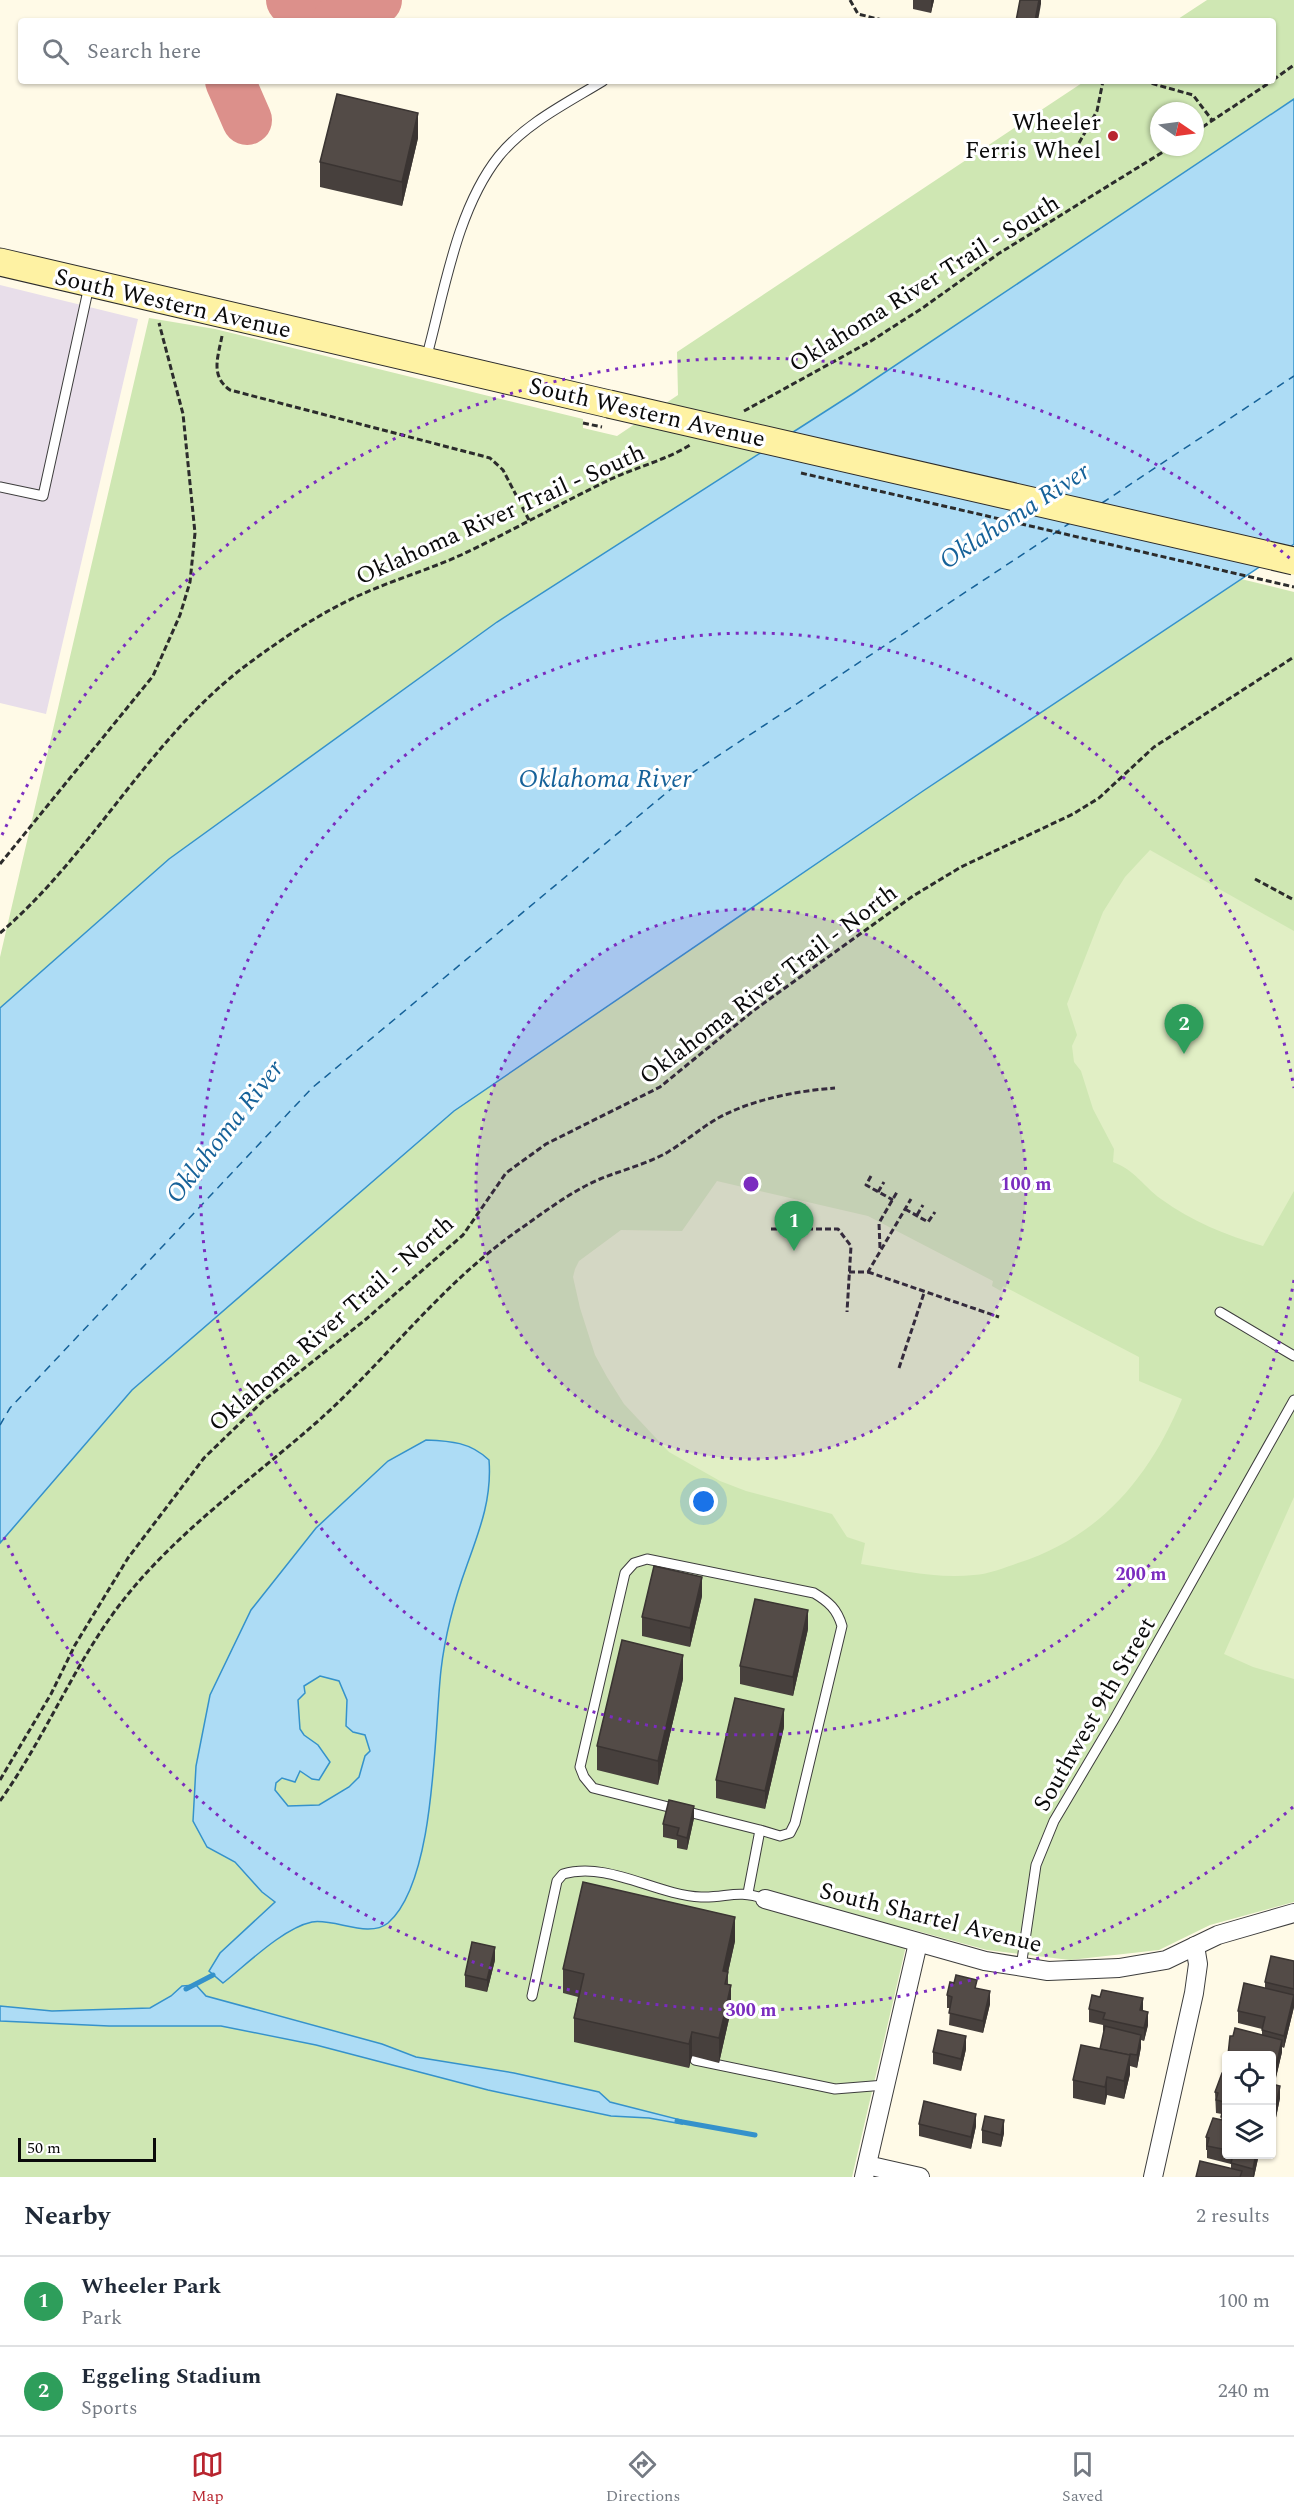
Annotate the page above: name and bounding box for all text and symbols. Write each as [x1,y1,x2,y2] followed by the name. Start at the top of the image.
[18,18,1276,84] search box
[39,35,72,68] icon: search
[87,35,201,68] text: Search here
[1150,102,1204,156] north arrow
[965,105,1101,169] place label: Wheeler Ferris Wheel
[1106,129,1120,143] marker: Wheeler Ferris Wheel
[782,186,1067,382] street label: Oklahoma River Trail - South
[51,259,295,349] street label: South Western Avenue
[525,368,769,458] street label: South Western Avenue
[350,435,651,595] street label: Oklahoma River Trail - South
[931,451,1099,580] water label: Oklahoma River
[519,759,692,799] water label: Oklahoma River
[632,876,905,1094] street label: Oklahoma River Trail - North
[1164,1004,1204,1054] pin: 2
[156,1050,294,1212] water label: Oklahoma River
[1000,1171,1052,1198] text: 100 m
[741,1174,761,1194] centre of rings
[774,1202,814,1251] pin: 1
[201,1207,462,1441] street label: Oklahoma River Trail - North
[689,1487,718,1516] your location
[1115,1561,1167,1588] text: 200 m
[1024,1610,1165,1819] street label: Southwest 9th Street
[816,1873,1046,1963] street label: South Shartel Avenue
[725,1997,777,2024] text: 300 m
[1222,2051,1276,2159] map controls
[1222,2051,1276,2105] button: locate
[1222,2105,1276,2159] button: layers
[18,2135,156,2162] scale bar
[27,2136,61,2160] text: 50 m
[24,2196,110,2236] text: Nearby
[1196,2201,1270,2231] text: 2 results
[81,2270,221,2303] text: Wheeler Park
[38,2286,49,2316] text: 1
[1218,2286,1270,2316] text: 100 m
[81,2303,122,2333] text: Park
[81,2360,261,2393] text: Eggeling Stadium
[38,2376,49,2406] text: 2
[1218,2376,1270,2406] text: 240 m
[81,2393,138,2423] text: Sports
[191,2448,224,2508] tab: Map
[606,2448,680,2508] tab: Directions
[1062,2448,1103,2508] tab: Saved

